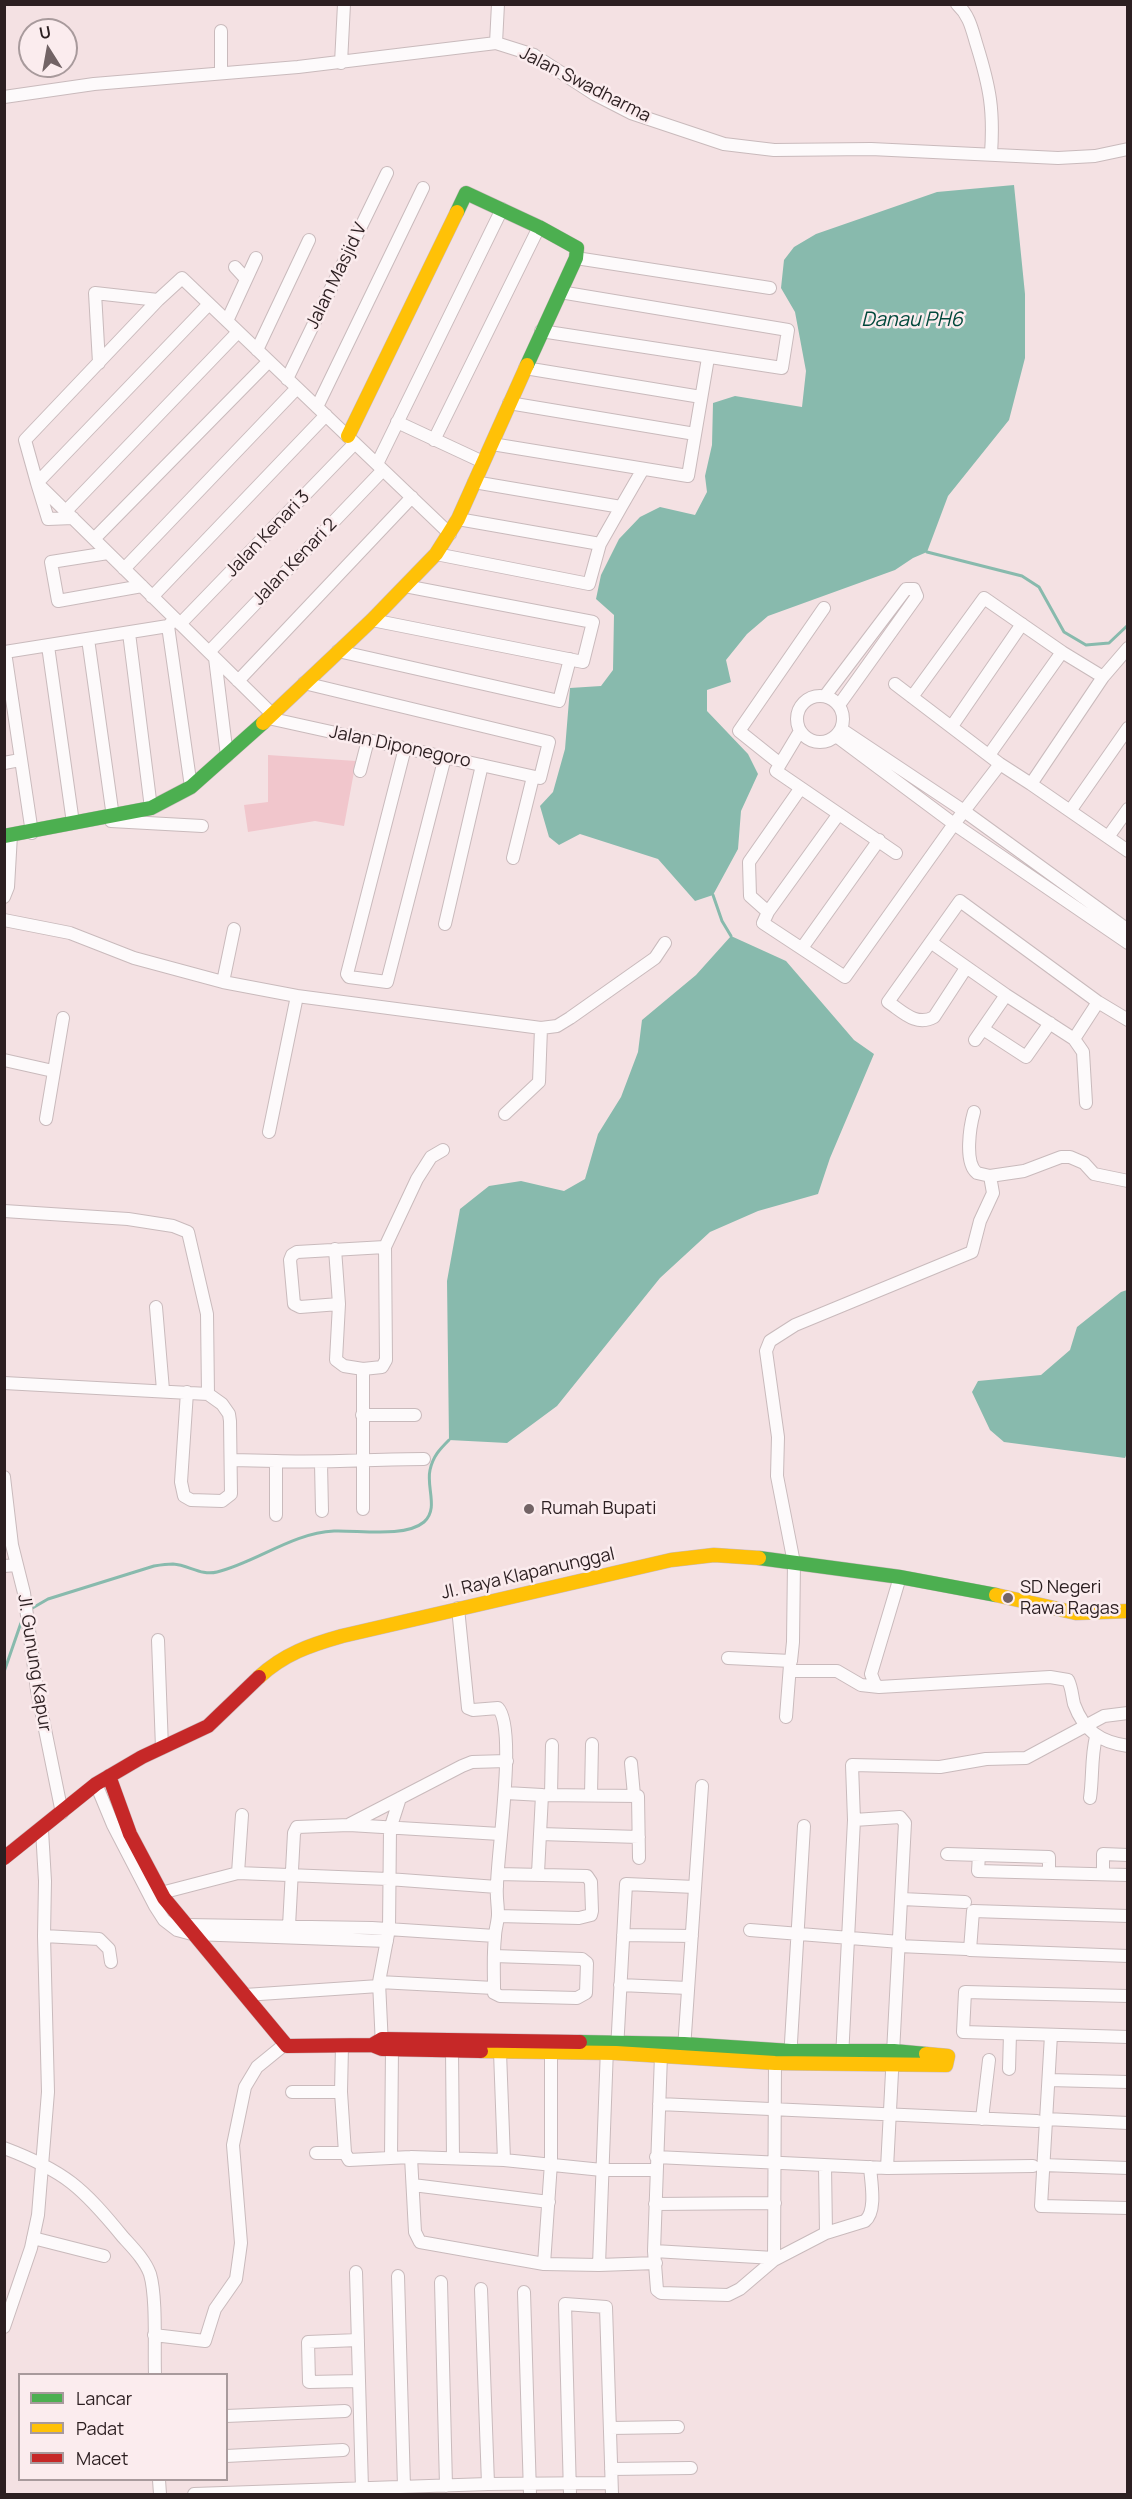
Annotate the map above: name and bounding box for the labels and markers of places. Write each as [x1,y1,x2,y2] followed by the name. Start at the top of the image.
[541,1498,656,1520] place label: Rumah Bupati
[522,1502,536,1516] marker: Rumah Bupati
[1020,1577,1119,1620] place label: SD Negeri Rawa Ragas
[1001,1591,1015,1605] marker: SD Negeri Rawa Ragas

